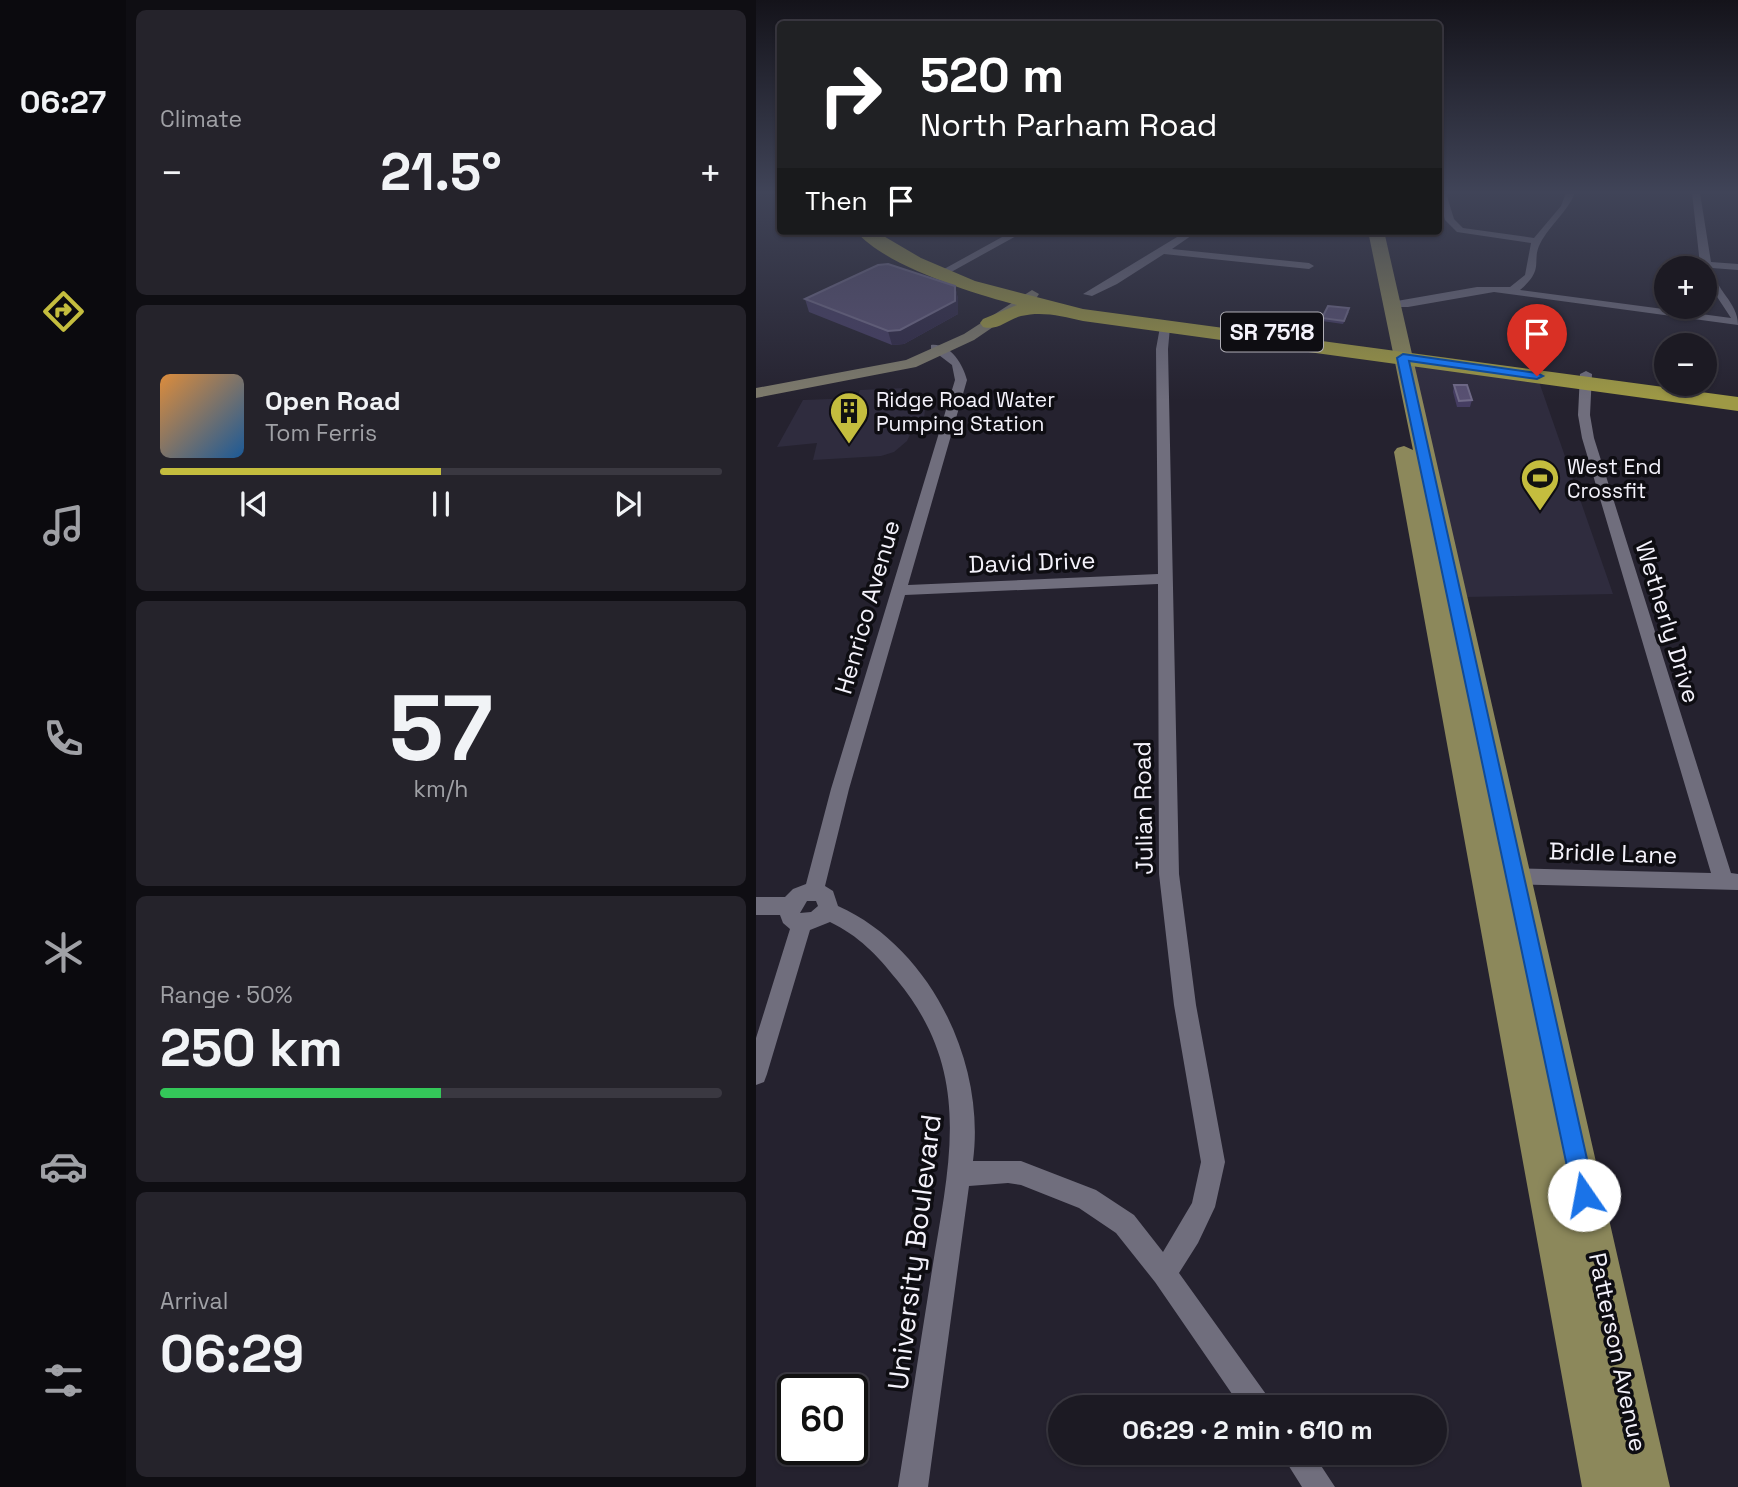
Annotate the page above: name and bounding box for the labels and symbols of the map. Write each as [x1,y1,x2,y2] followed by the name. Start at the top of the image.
[1507,304,1567,376] pin
[1221,312,1323,352] road number: SR 7518
[876,386,1055,437] place label: Ridge Road Water Pumping Station
[828,390,870,445] building icon: Ridge Road Water Pumping Station
[1567,453,1662,504] place label: West End Crossfit
[1519,457,1561,512] sports icon: West End Crossfit
[827,517,907,697] street label: Henrico Avenue
[1629,537,1707,707] street label: Wetherly Drive
[968,544,1096,580] street label: David Drive
[1126,741,1160,875] street label: Julian Road
[1548,835,1678,871] street label: Bridle Lane
[879,1112,949,1392] street label: University Boulevard
[1547,1158,1621,1232] position arrow
[1582,1250,1654,1454] street label: Patterson Avenue
[777,1374,868,1465] speed limit sign: 60

